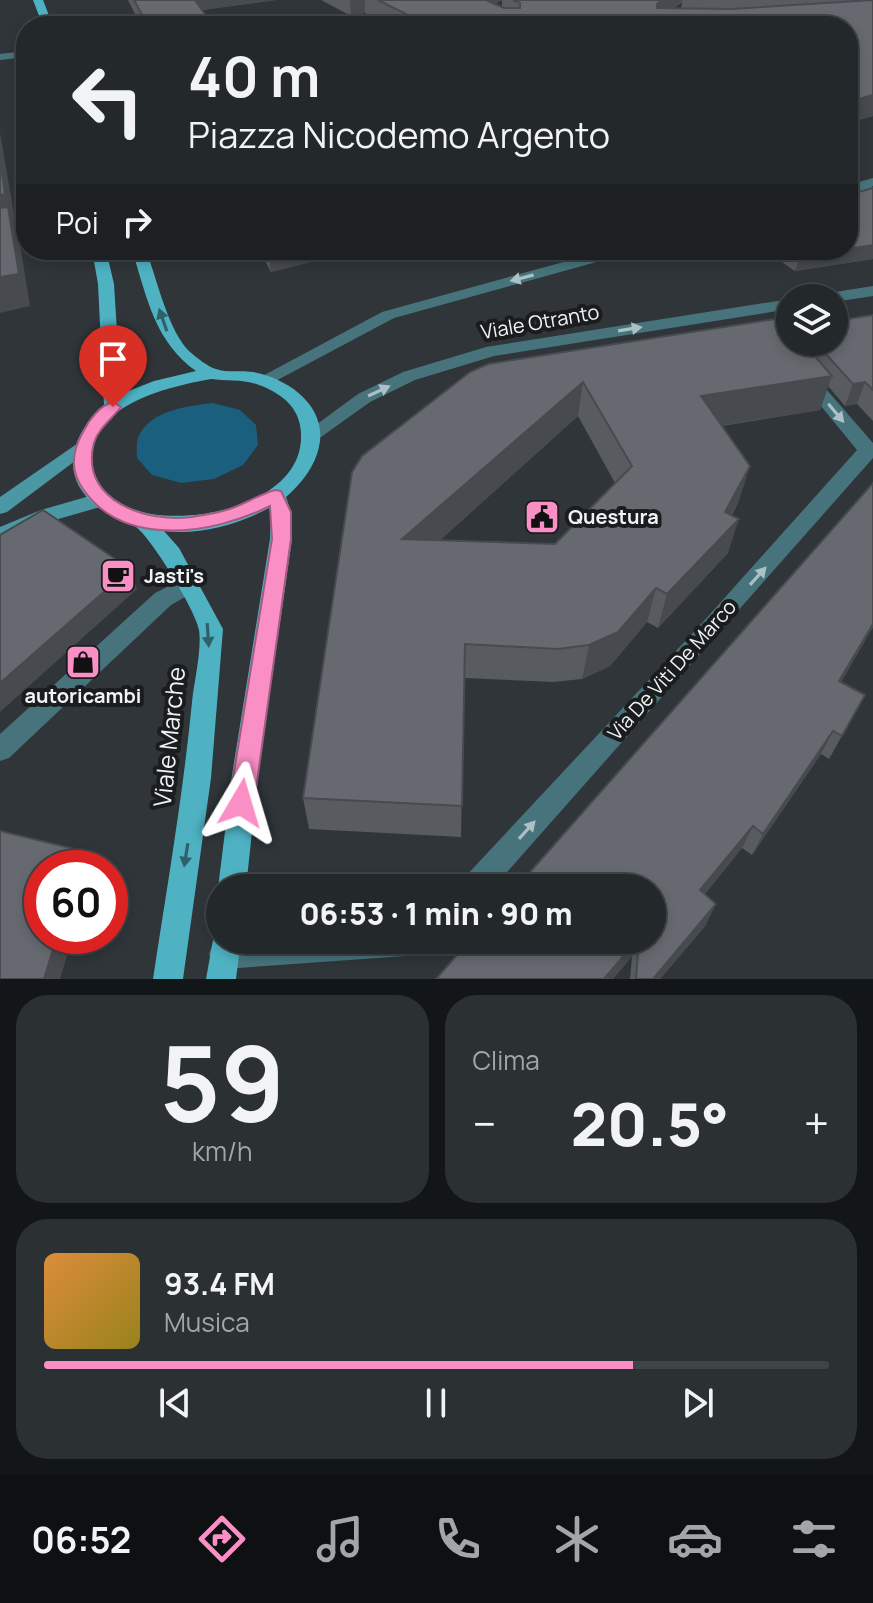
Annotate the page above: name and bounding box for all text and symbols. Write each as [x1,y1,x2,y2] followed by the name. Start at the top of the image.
[188,37,320,114] text: 40 m
[56,48,160,152] icon: left
[188,110,610,159] text: Piazza Nicodemo Argento
[115,200,159,244] icon: right
[56,202,99,243] text: Poi
[510,272,534,285] one-way arrow
[776,284,848,356] map controls
[776,284,848,356] button: layers
[479,298,601,345] street label: Viale Otranto
[157,308,169,332] one-way arrow
[618,323,643,335] one-way arrow
[79,325,147,407] pin
[91,337,135,381] icon: arrive
[367,384,390,397] one-way arrow
[827,403,844,423] one-way arrow
[523,498,561,536] public building icon: Questura
[568,503,659,530] place label: Questura
[99,557,137,595] cafe icon: Jasti's
[144,562,204,589] place label: Jasti's
[749,566,766,586] one-way arrow
[601,594,742,746] street label: Via De Viti De Marco
[202,622,215,647] one-way arrow
[64,643,102,681] shop icon: autoricambi
[145,665,192,809] street label: Viale Marche
[25,682,141,709] place label: autoricambi
[199,761,283,845] position arrow
[517,821,535,840] one-way arrow
[179,843,192,868] one-way arrow
[24,850,128,954] speed limit sign: 60
[299,893,573,934] text: 06:53 · 1 min · 90 m
[159,1010,285,1152] text: 59
[473,1042,540,1078] text: Clima
[571,1082,729,1164] text: 20.5°
[473,1093,496,1153] text: −
[804,1093,829,1153] text: +
[192,1133,252,1169] text: km/h
[164,1263,275,1304] text: 93.4 FM
[164,1304,250,1340] text: Musica
[153,1381,197,1425] icon: previous
[414,1381,458,1425] icon: pause
[676,1381,720,1425] icon: next
[194,1511,250,1567] icon: directions
[312,1511,368,1567] icon: music
[430,1511,486,1567] icon: phone
[549,1511,605,1567] icon: climate
[667,1511,723,1567] icon: car
[786,1511,842,1567] icon: filters
[31,1515,131,1564] text: 06:52

